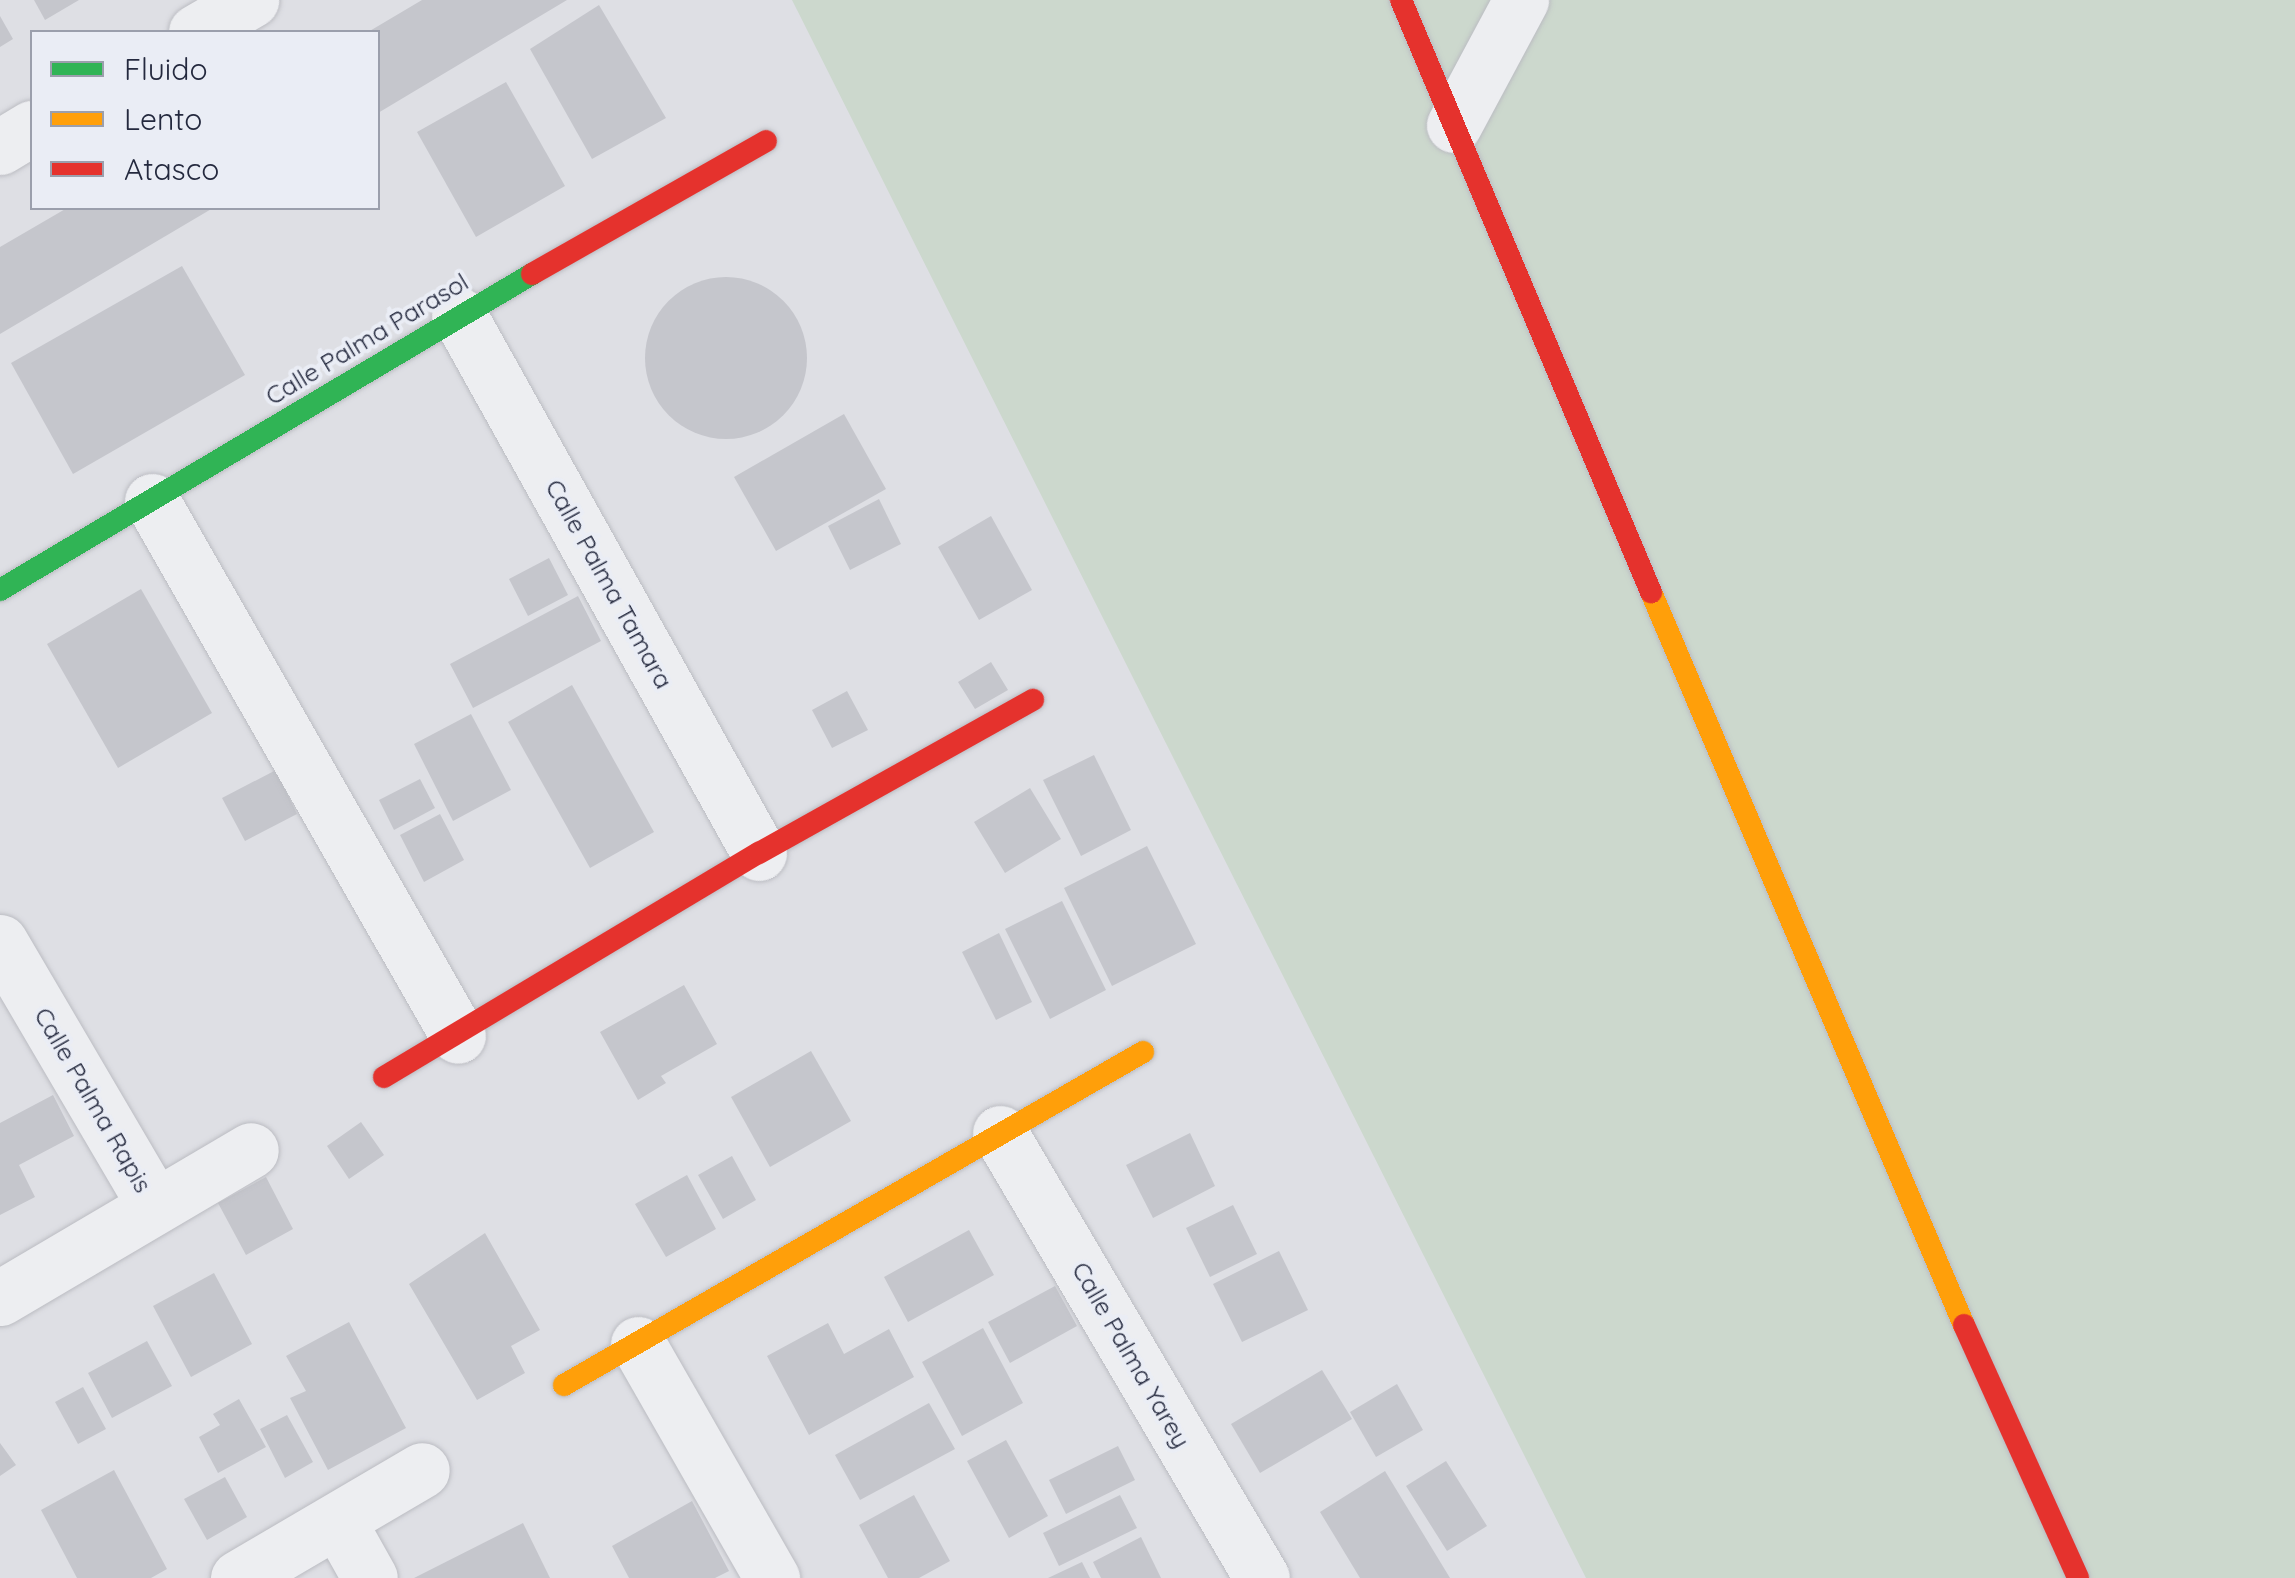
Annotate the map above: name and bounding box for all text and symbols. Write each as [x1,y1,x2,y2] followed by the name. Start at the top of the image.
[30,30,380,210] legend
[124,50,208,88] text: Fluido
[124,100,202,138] text: Lento
[124,150,219,188] text: Atasco
[260,267,474,411] street label: Calle Palma Parasol
[539,474,679,694] street label: Calle Palma Tamara
[28,1002,158,1198] street label: Calle Palma Rapis
[1066,1257,1196,1453] street label: Calle Palma Yarey

